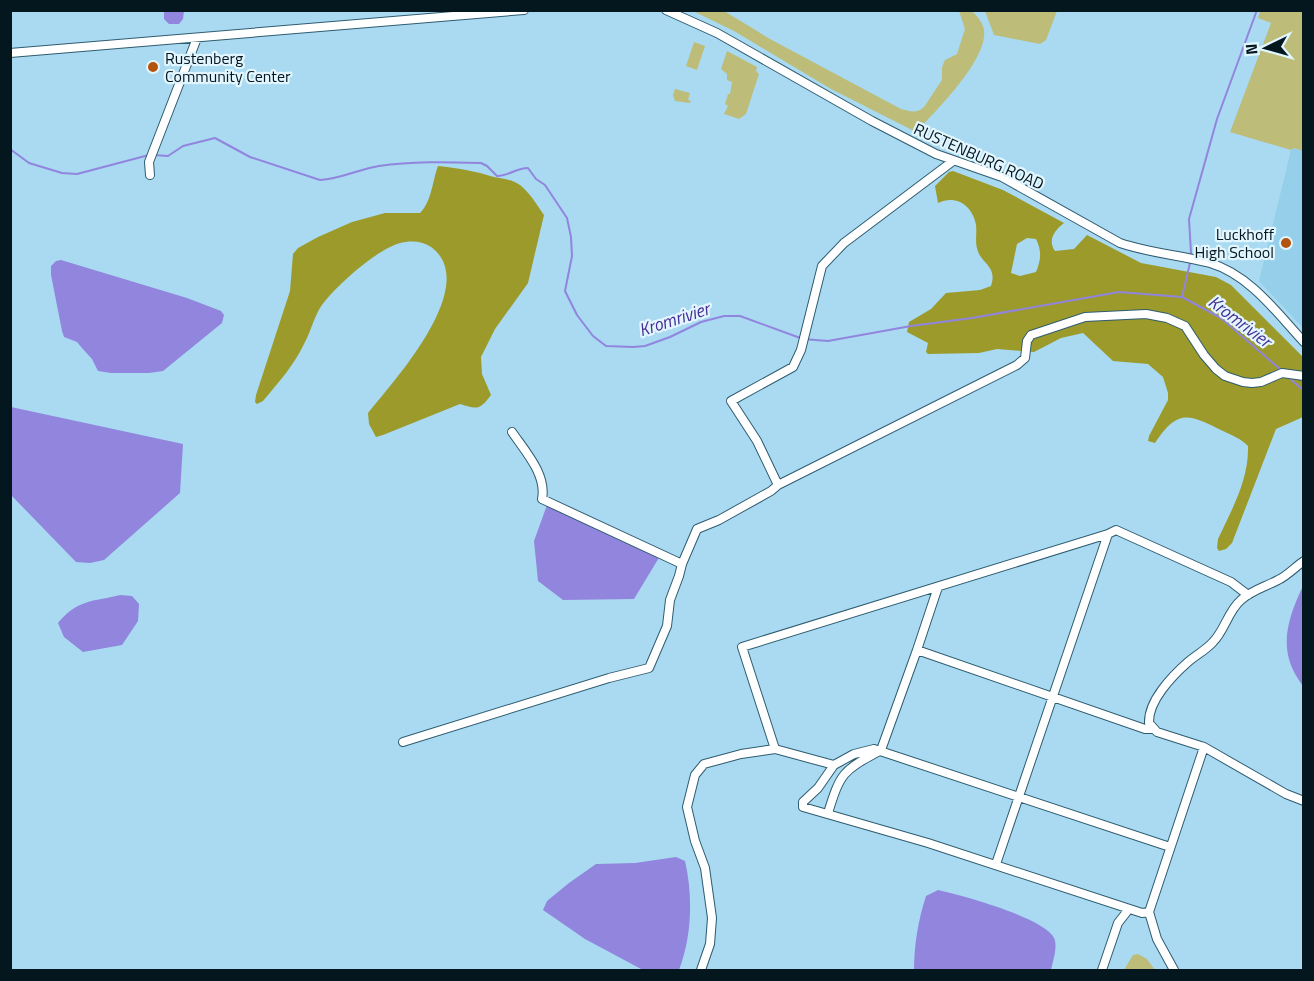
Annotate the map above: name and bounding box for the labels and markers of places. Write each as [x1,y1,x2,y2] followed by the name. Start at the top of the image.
[165,46,291,88] place label: Rustenberg Community Center
[146,60,160,74] marker: Rustenberg Community Center
[1195,222,1275,264] place label: Luckhoff High School
[1279,236,1293,250] marker: Luckhoff High School

